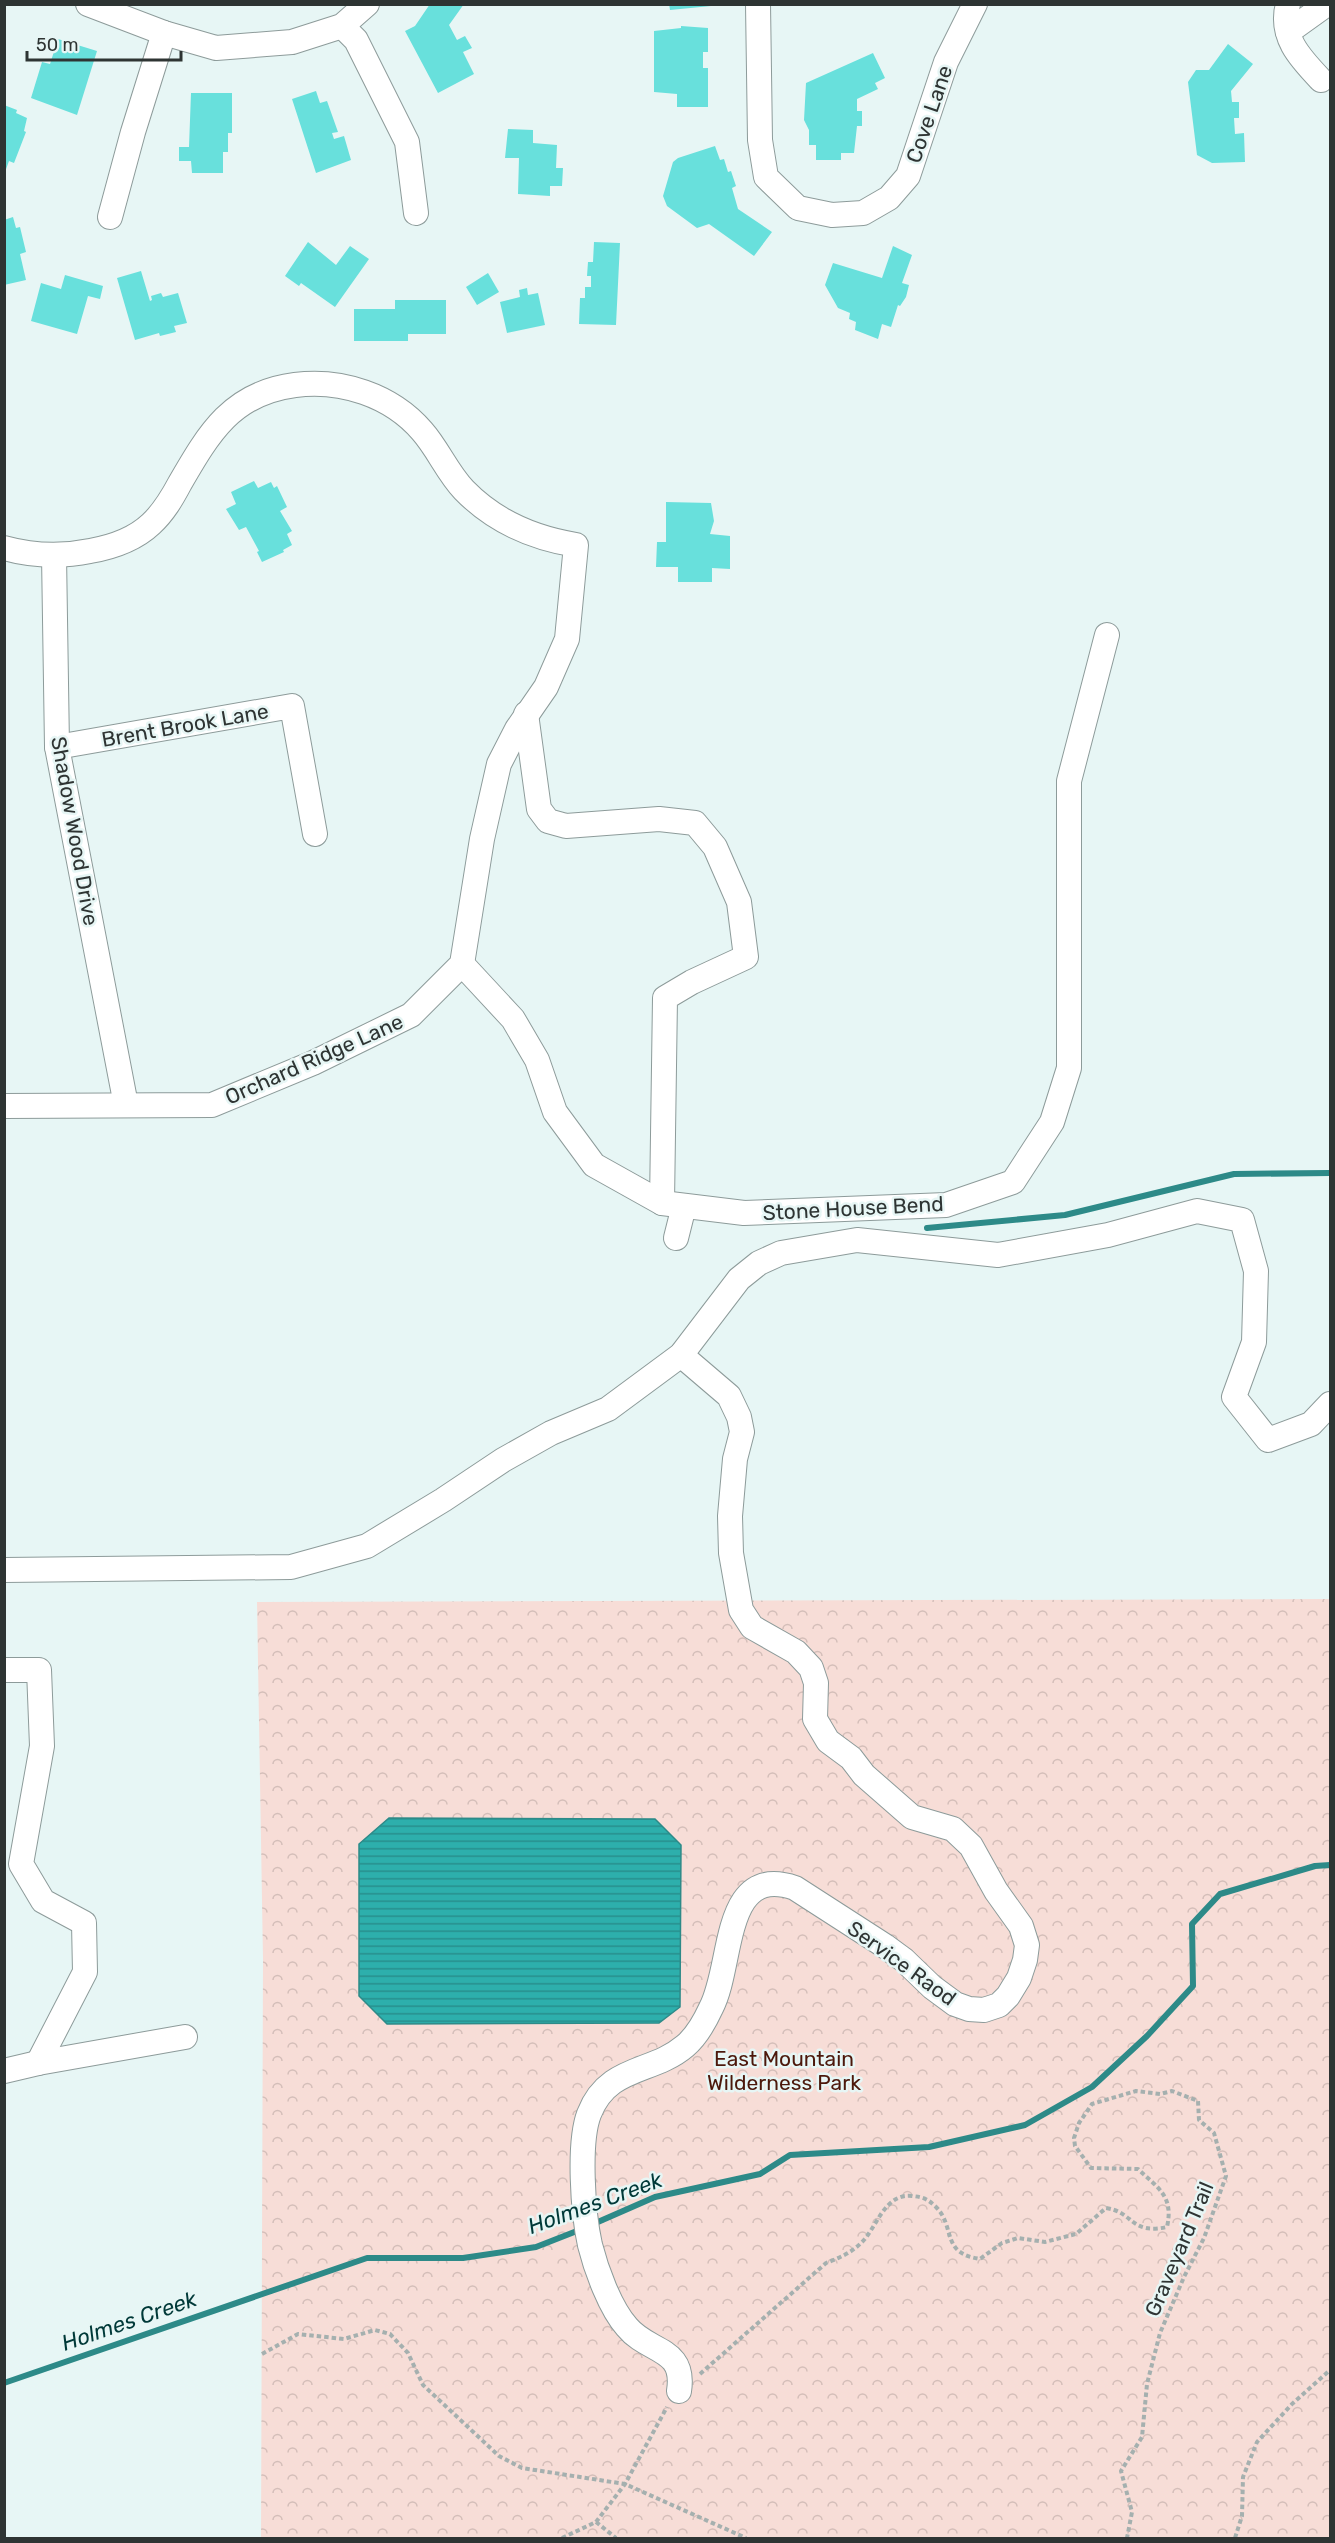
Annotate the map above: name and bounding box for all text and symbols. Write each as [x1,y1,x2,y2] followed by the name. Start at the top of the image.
[27,24,182,62] scale bar
[36,34,79,56] text: 50 m
[901,62,957,166] street label: Cove Lane
[100,698,270,752] street label: Brent Brook Lane
[46,735,104,927] street label: Shadow Wood Drive
[221,1009,407,1109] street label: Orchard Ridge Lane
[762,1191,944,1225] street label: Stone House Bend
[843,1915,961,2011] street label: Service Raod
[707,2046,861,2095] park label: East Mountain Wilderness Park
[524,2166,666,2240] water label: Holmes Creek
[1139,2178,1219,2320] street label: Graveyard Trail
[58,2285,201,2357] water label: Holmes Creek

